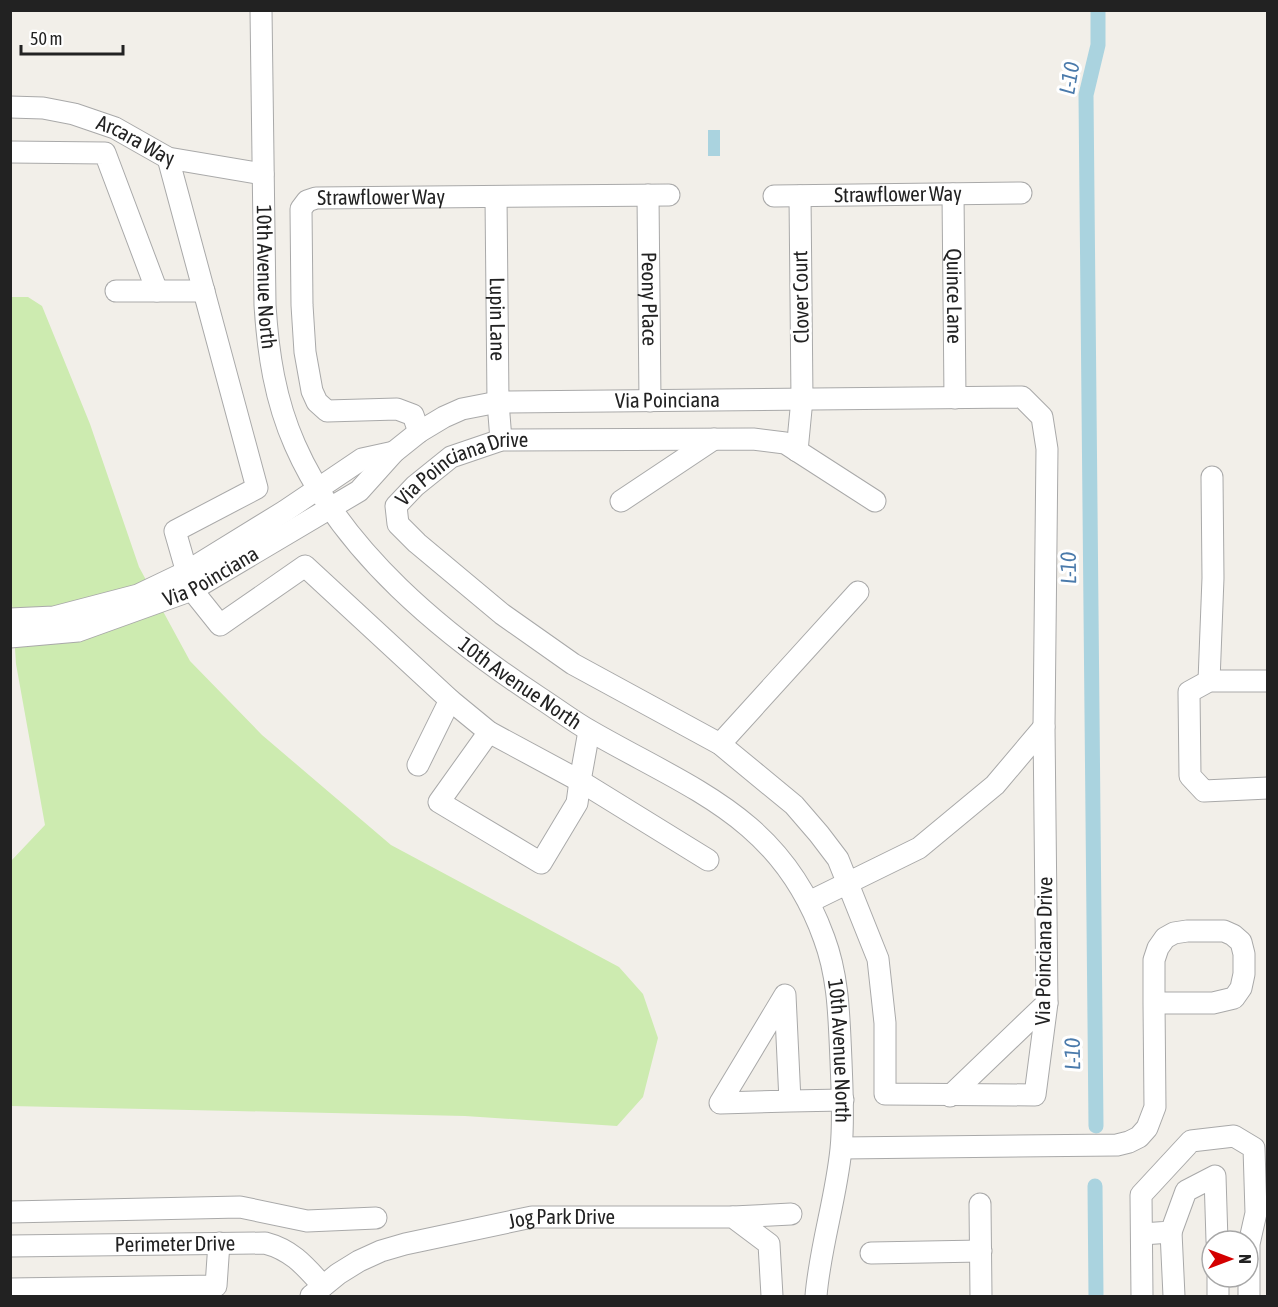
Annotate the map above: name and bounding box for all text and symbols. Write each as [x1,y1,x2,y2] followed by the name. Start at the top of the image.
[21,18,123,56] scale bar
[30,28,62,49] text: 50 m
[1053,60,1085,96] water label: L-10
[94,110,176,170] street label: Arcara Way
[834,181,962,206] street label: Strawflower Way
[317,184,445,209] street label: Strawflower Way
[253,205,282,350] street label: 10th Avenue North
[943,248,967,344] street label: Quince Lane
[787,250,813,344] street label: Clover Court
[638,252,662,346] street label: Peony Place
[486,277,511,361] street label: Lupin Lane
[615,387,720,412] street label: Via Poinciana
[390,427,528,510] street label: Via Poinciana Drive
[159,540,262,610] street label: Via Poinciana
[1055,552,1081,584] water label: L-10
[454,631,586,734] street label: 10th Avenue North
[1030,876,1056,1026] street label: Via Poinciana Drive
[824,977,856,1123] street label: 10th Avenue North
[1059,1038,1085,1070] water label: L-10
[506,1204,615,1233] street label: Jog Park Drive
[1200,1229,1260,1289] north arrow
[115,1230,235,1256] street label: Perimeter Drive
[1236,1254,1254,1264] text: N

